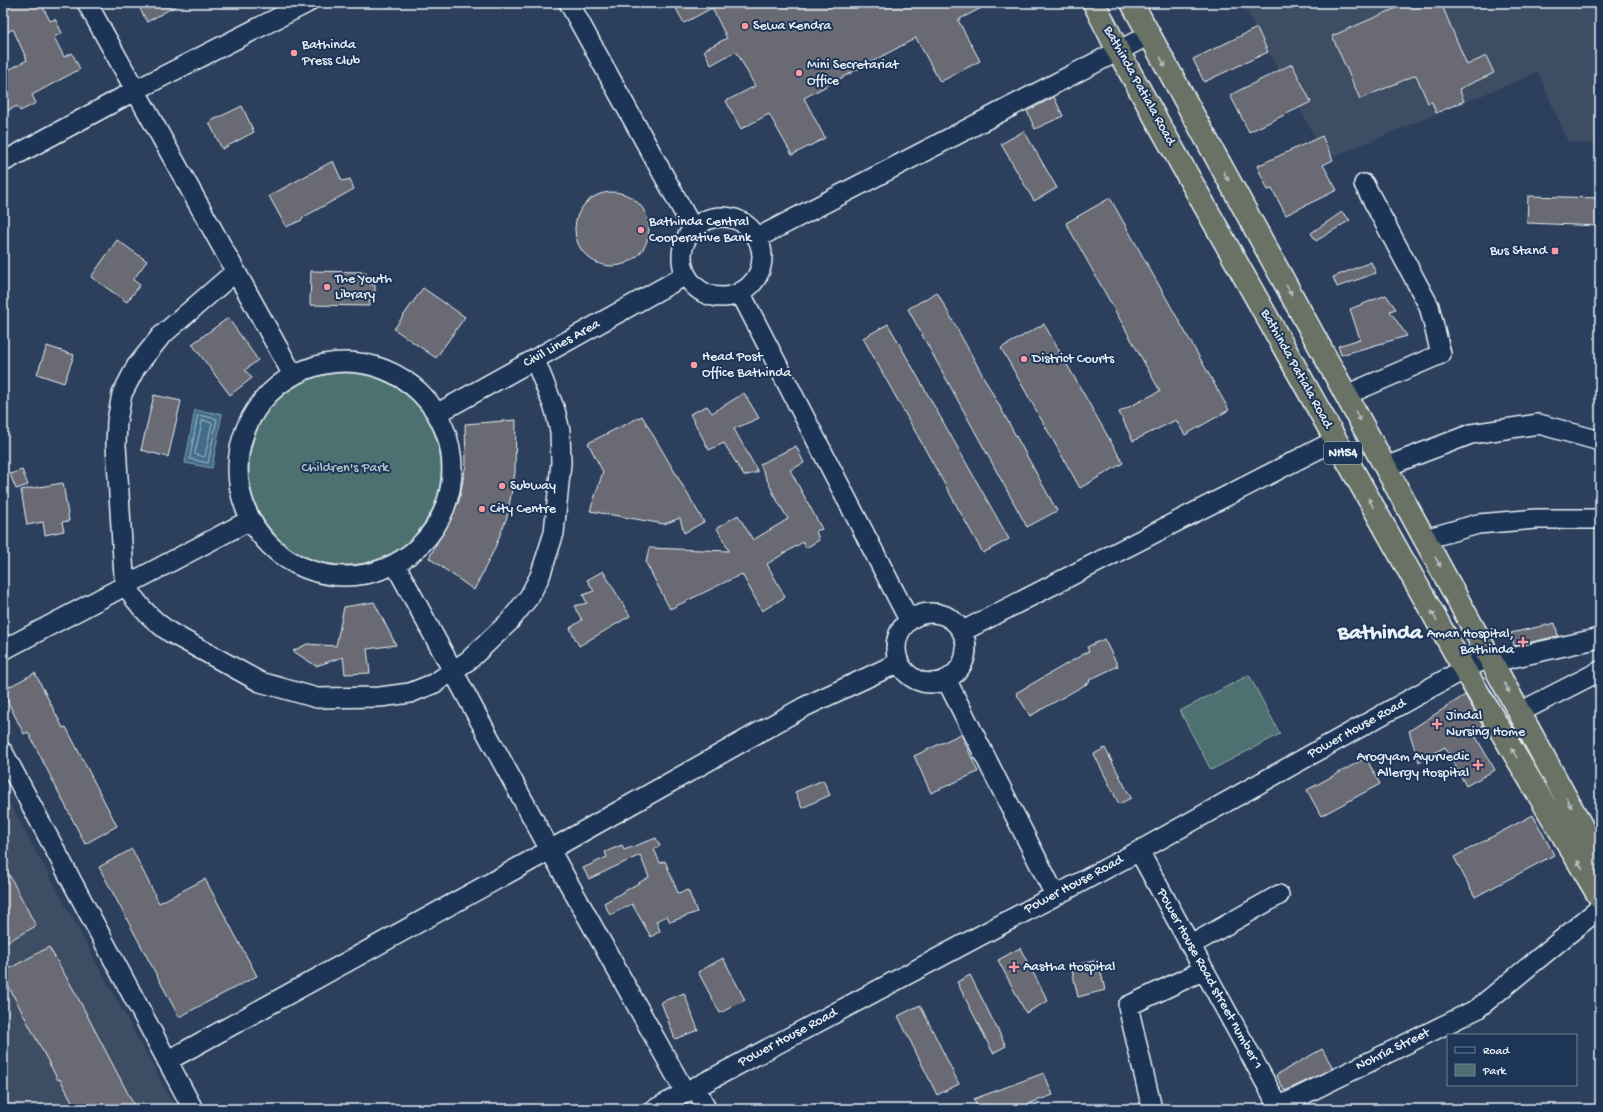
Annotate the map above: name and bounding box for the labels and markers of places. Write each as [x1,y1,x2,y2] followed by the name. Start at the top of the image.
[753,18,832,35] place label: Sewa Kendra
[740,21,750,31] marker: Sewa Kendra
[301,37,361,70] place label: Bathinda Press Club
[289,48,299,58] marker: Bathinda Press Club
[807,57,900,90] place label: Mini Secretariat Office
[794,68,804,78] marker: Mini Secretariat Office
[648,214,753,247] place label: Bathinda Central Cooperative Bank
[636,225,646,235] marker: Bathinda Central Cooperative Bank
[1489,243,1549,260] place label: Bus Stand
[1550,246,1560,256] marker: Bus Stand
[334,271,392,304] place label: The Youth Library
[322,282,332,292] marker: The Youth Library
[702,349,792,382] place label: Head Post Office Bathinda
[1031,351,1115,368] place label: District Courts
[1019,354,1029,364] marker: District Courts
[689,360,699,370] marker: Head Post Office Bathinda
[510,478,556,495] place label: Subway
[497,481,507,491] marker: Subway
[490,501,557,518] place label: City Centre
[477,504,487,514] marker: City Centre
[1427,626,1515,659] place label: Aman Hospital, Bathinda
[1517,636,1529,648] marker: Aman Hospital, Bathinda
[1446,708,1526,741] place label: Jindal Nursing Home
[1431,718,1443,730] marker: Jindal Nursing Home
[1357,749,1470,782] place label: Arogyam Ayurvedic Allergy Hospital
[1472,759,1484,771] marker: Arogyam Ayurvedic Allergy Hospital
[1023,959,1115,976] place label: Aastha Hospital
[1008,961,1020,973] marker: Aastha Hospital

